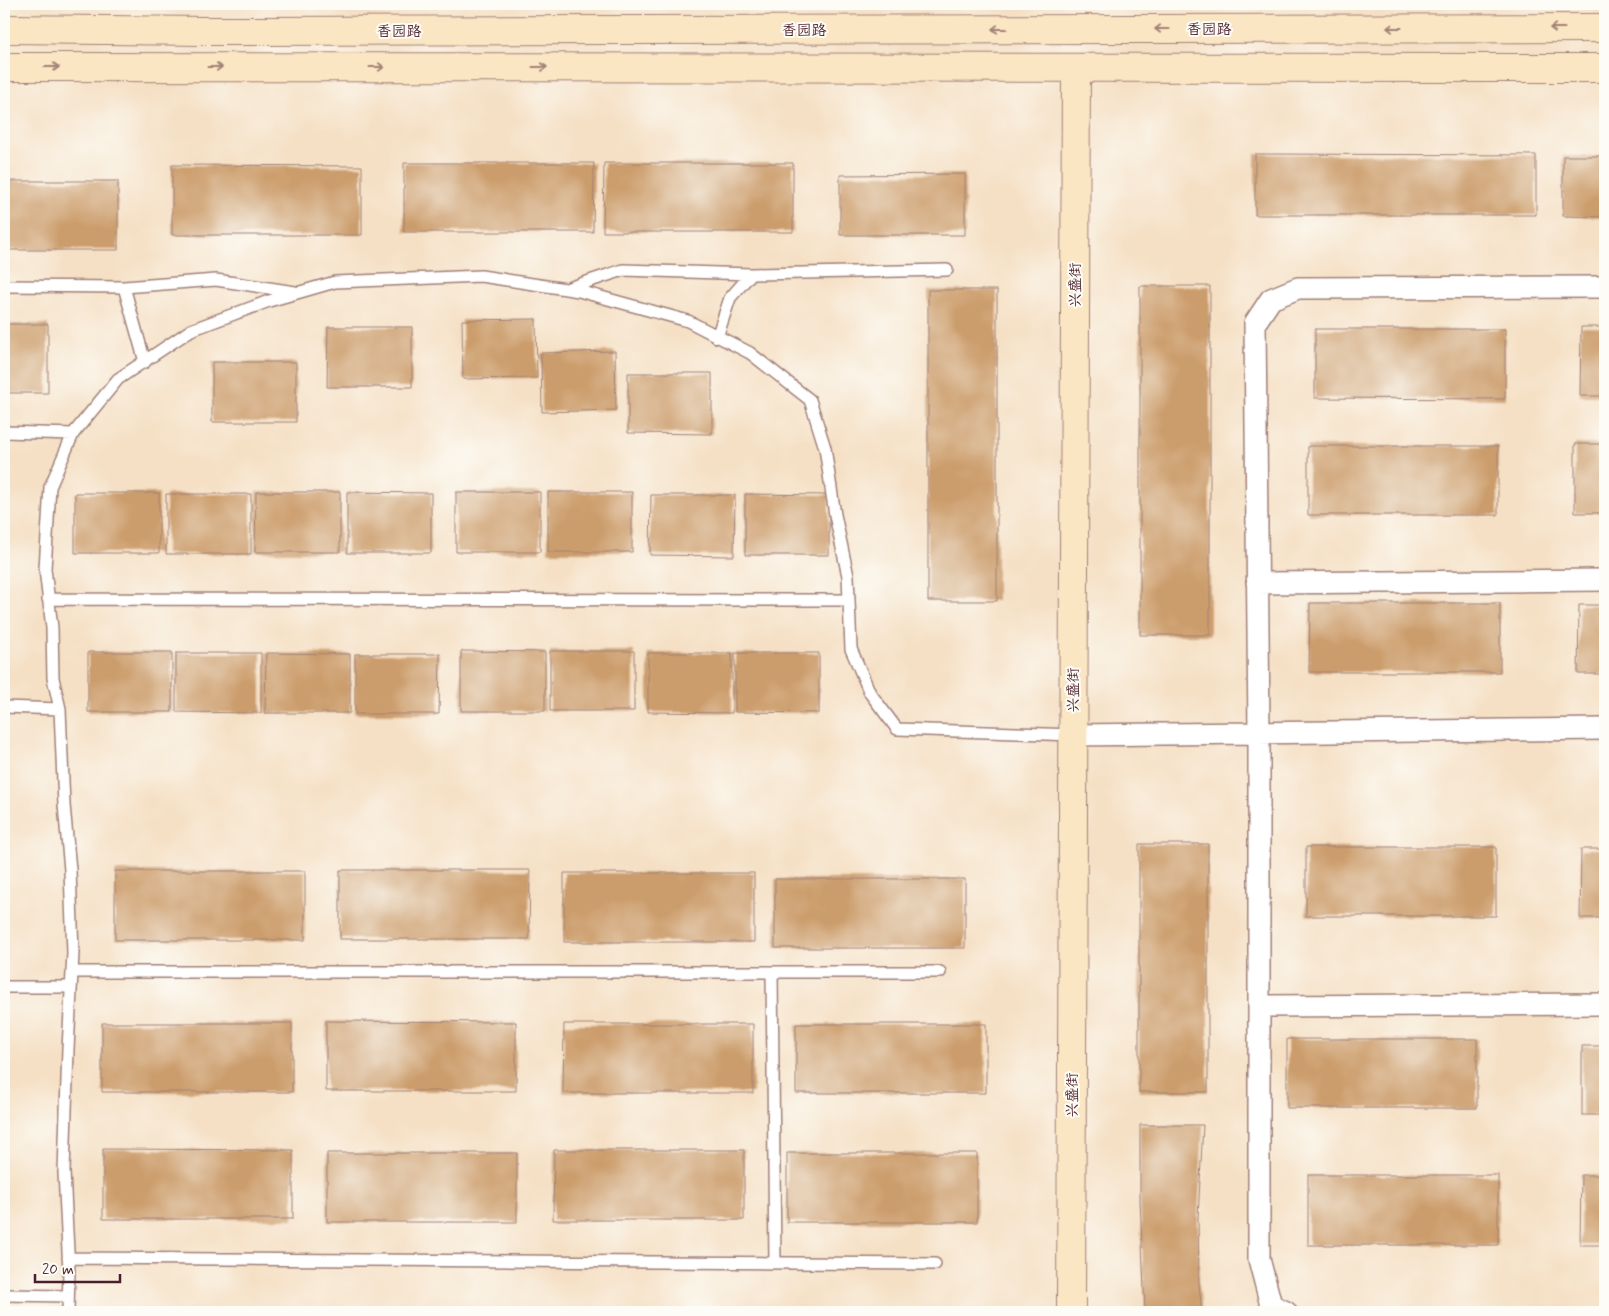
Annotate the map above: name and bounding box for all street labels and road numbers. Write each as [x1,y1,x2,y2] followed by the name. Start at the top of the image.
[1186,20,1232,40] street label: 香园路
[781,21,827,41] street label: 香园路
[376,22,422,42] street label: 香园路
[1066,262,1086,308] street label: 兴盛街
[1064,667,1084,713] street label: 兴盛街
[1063,1072,1083,1118] street label: 兴盛街

